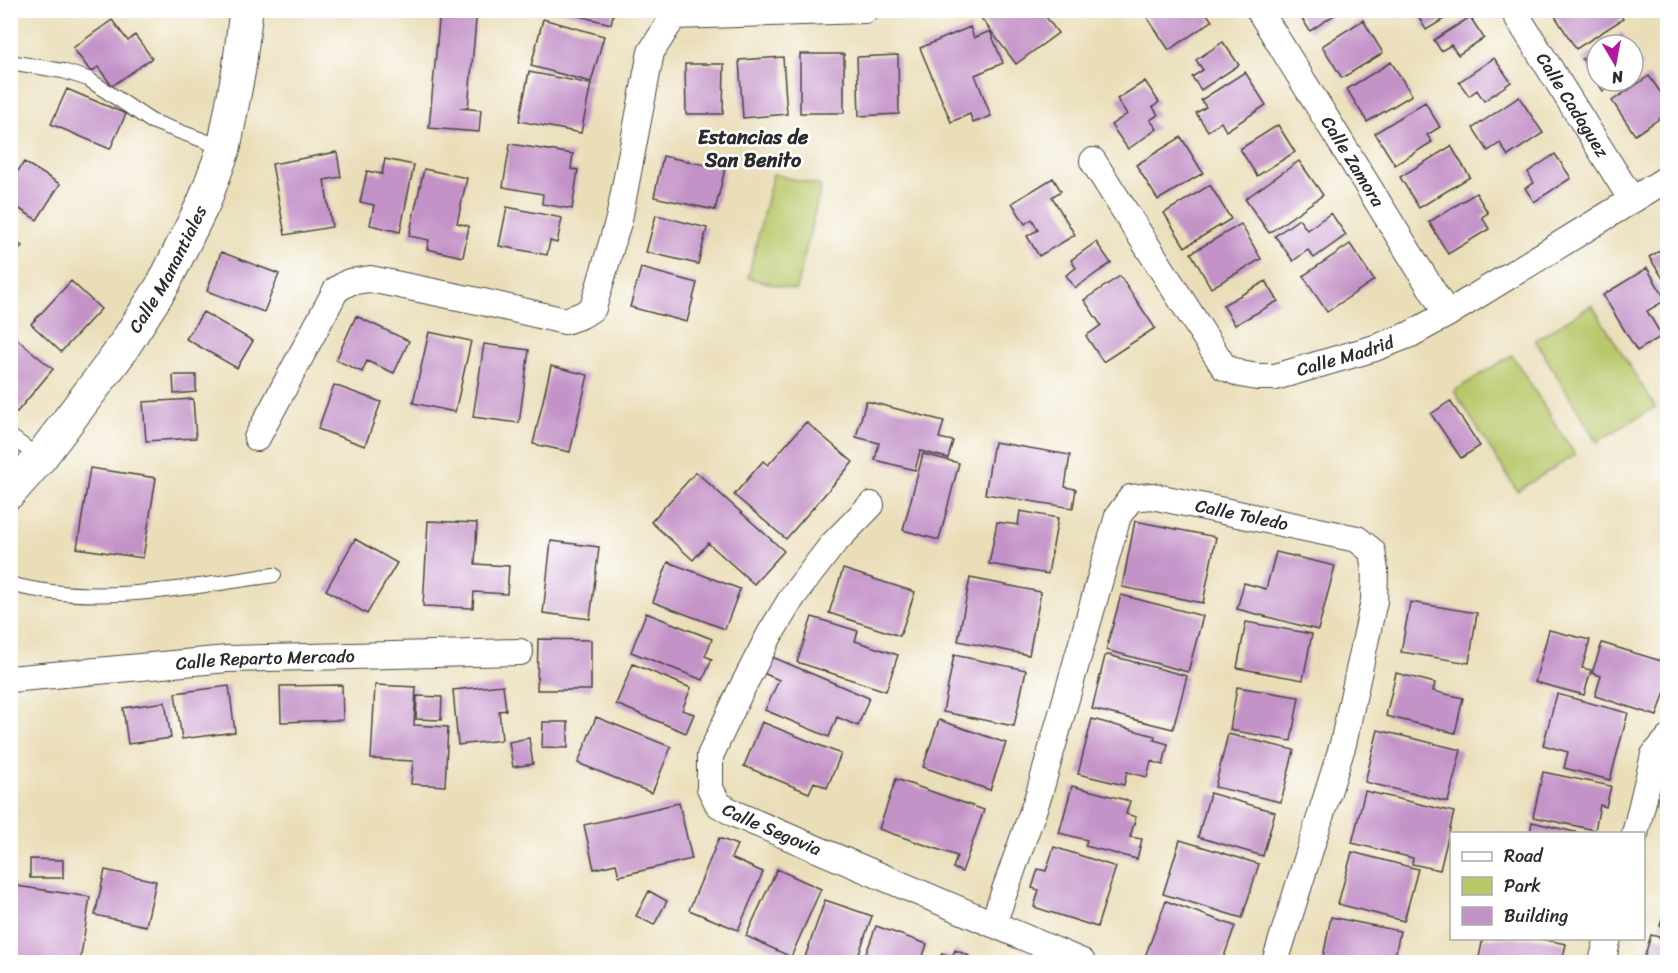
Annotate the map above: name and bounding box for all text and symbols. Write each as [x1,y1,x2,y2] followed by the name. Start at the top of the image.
[1585,33,1645,93] north arrow
[1527,46,1618,164] street label: Calle Cadaguez
[1609,62,1626,93] text: N
[1312,109,1394,214] street label: Calle Zamora
[698,120,809,178] district label: Estancias de San Benito
[120,199,216,340] street label: Calle Manantiales
[1293,326,1400,386] street label: Calle Madrid
[1192,489,1291,540] street label: Calle Toledo
[174,640,355,680] street label: Calle Reparto Mercado
[716,794,826,865] street label: Calle Segovia
[1450,832,1645,940] legend
[1504,840,1544,872] text: Road
[1504,870,1541,902] text: Park
[1504,900,1568,932] text: Building

